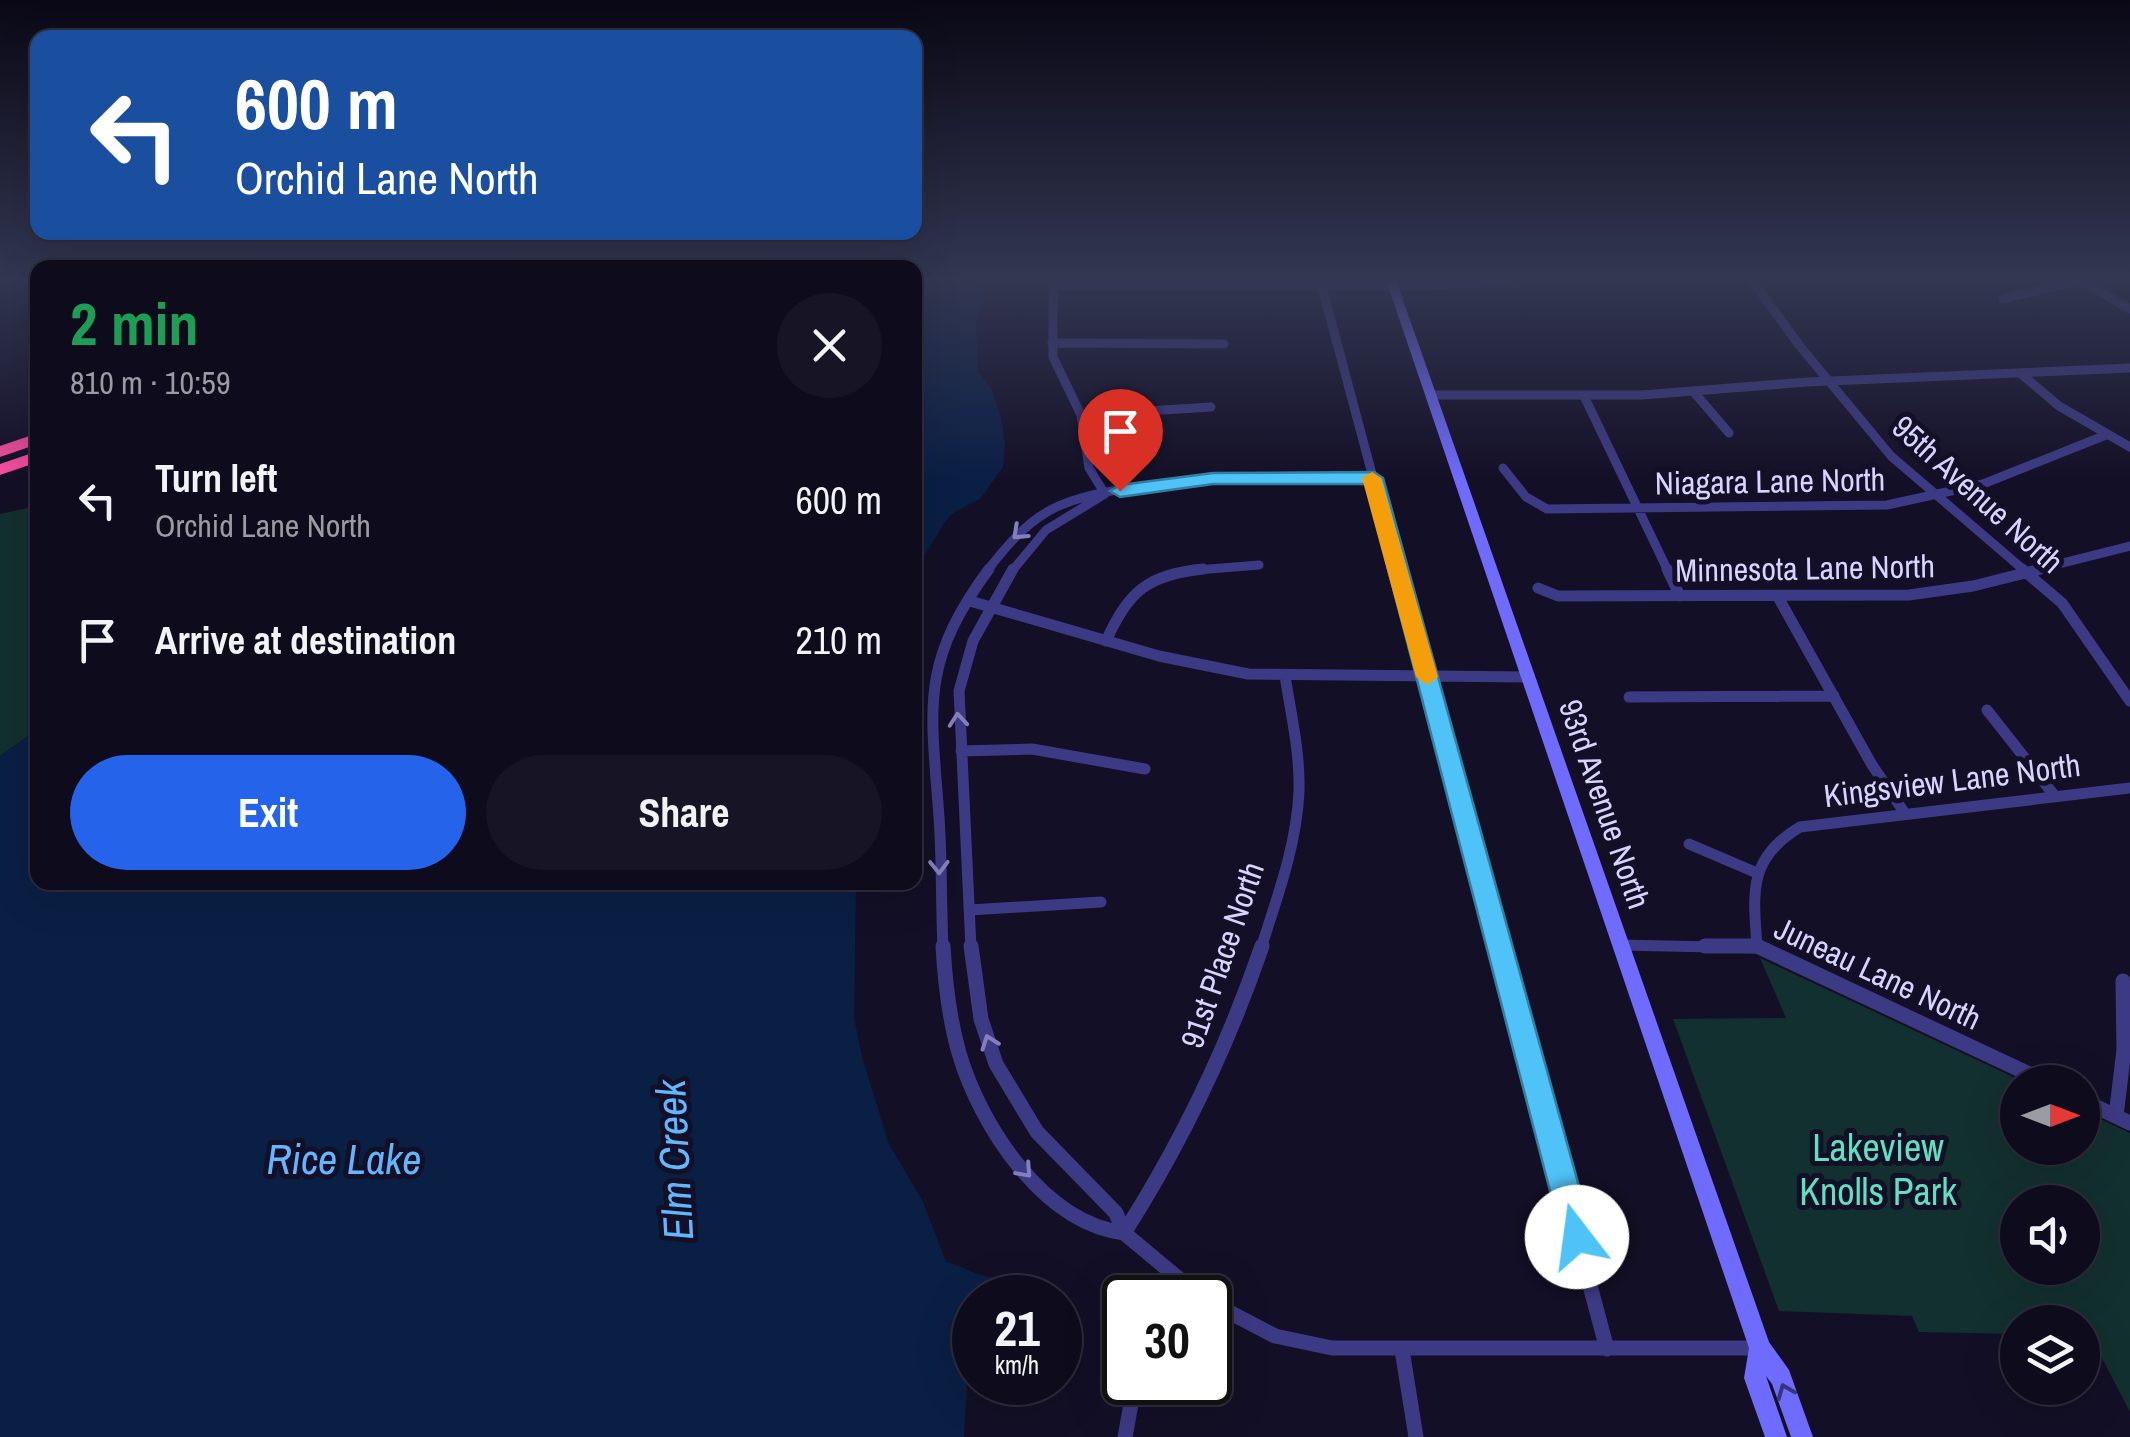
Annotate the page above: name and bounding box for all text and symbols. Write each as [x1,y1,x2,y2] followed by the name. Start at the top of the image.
[235,57,398,151] text: 600 m
[70,70,200,200] icon: left
[235,147,539,208] text: Orchid Lane North
[70,283,199,364] text: 2 min
[777,293,882,398] button: close
[70,361,230,404] text: 810 m · 10:59
[1078,389,1163,492] pin
[1093,404,1148,459] icon: arrive
[1883,405,2073,583] street label: 95th Avenue North
[155,453,277,504] text: Turn left
[1654,457,1886,505] street label: Niagara Lane North
[70,473,125,528] icon: left
[795,475,882,526] text: 600 m
[155,504,371,547] text: Orchid Lane North
[1012,521,1031,539] one-way arrow
[1675,544,1935,592] street label: Minnesota Lane North
[70,613,125,668] icon: arrive
[155,615,456,666] text: Arrive at destination
[795,615,882,666] text: 210 m
[1549,694,1661,914] street label: 93rd Avenue North
[947,711,969,727] one-way arrow
[1821,743,2083,817] street label: Kingsview Lane North
[70,755,466,870] button: Exit
[486,755,882,870] button: Share
[1170,856,1274,1054] street label: 91st Place North
[929,860,950,876] one-way arrow
[1768,906,1988,1040] street label: Juneau Lane North
[980,1035,1000,1052] one-way arrow
[2000,1065,2100,1165] north arrow
[2000,1065,2100,1405] map controls
[642,1077,706,1242] water label: Elm Creek
[1799,1122,1957,1217] park label: Lakeview Knolls Park
[266,1131,422,1187] water label: Rice Lake
[1013,1159,1031,1178] one-way arrow
[1525,1185,1629,1289] position arrow
[2000,1185,2100,1285] button: sound
[1102,1275,1232,1405] speed limit sign: 30
[994,1294,1040,1362] text: 21
[2000,1305,2100,1405] button: layers
[995,1348,1039,1382] text: km/h
[1777,1383,1797,1400] one-way arrow

